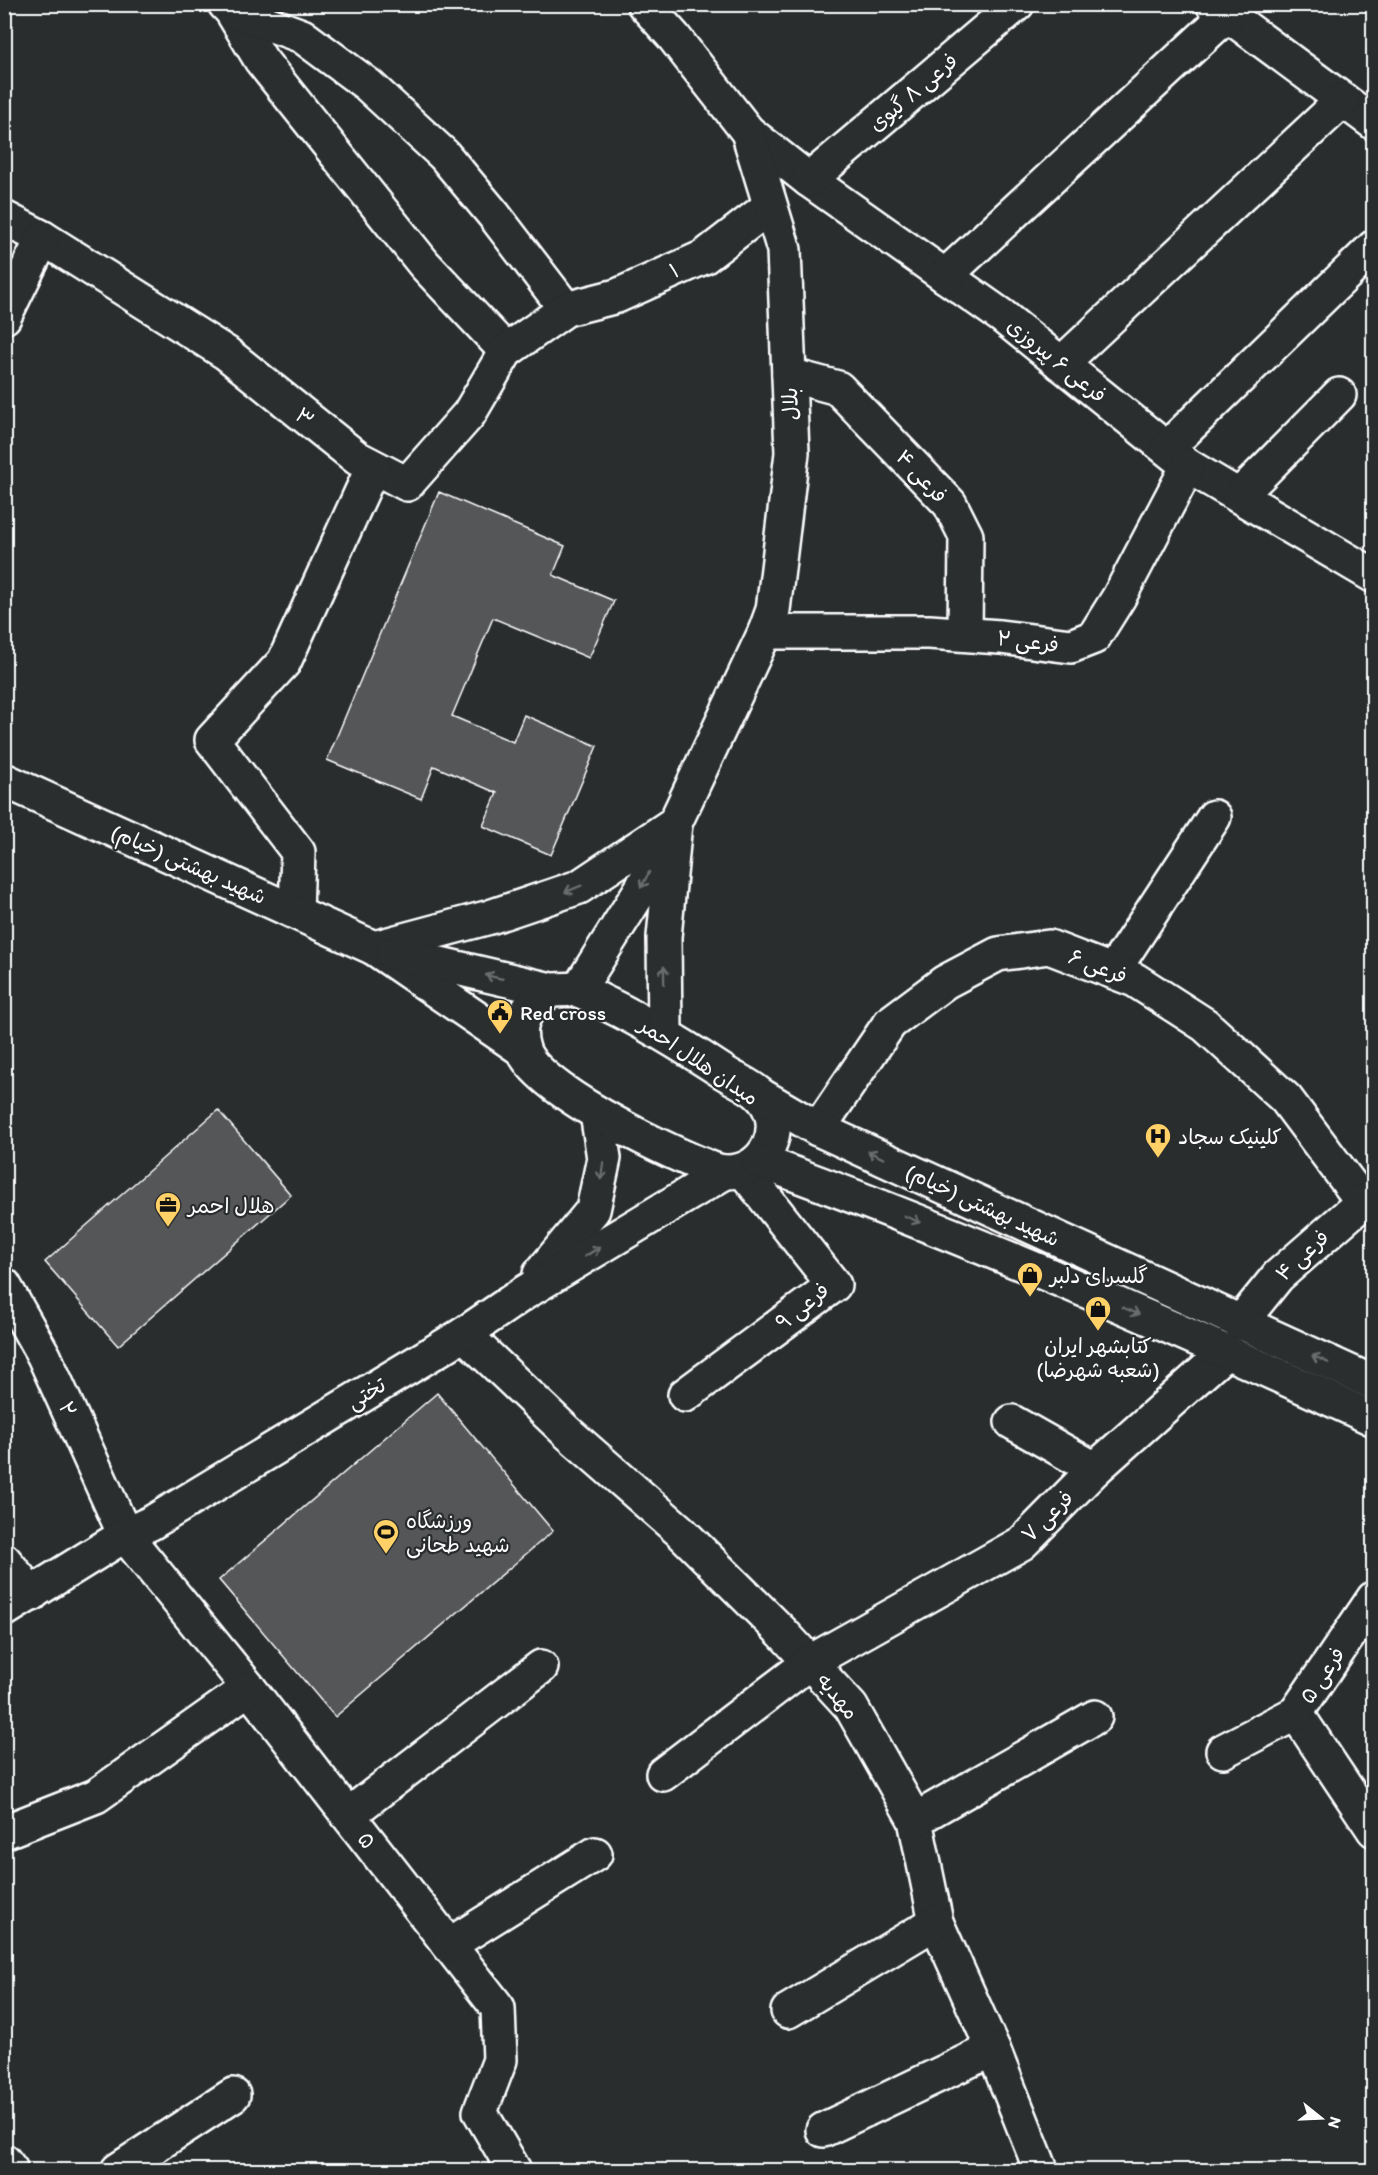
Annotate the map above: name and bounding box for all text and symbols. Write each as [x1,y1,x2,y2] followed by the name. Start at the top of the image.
[863,48,964,138] street label: فرعی ۸ گیوی
[665,257,683,283] street label: ۱
[1001,312,1112,409] street label: فرعی ۶ پیروزی
[777,387,804,421] street label: بلال
[290,402,320,432] street label: ۳
[890,444,953,509] street label: فرعی ۴
[995,625,1060,659] street label: فرعی ۲
[106,819,270,913] street label: شهید بهشتی (خیام)
[639,871,651,889] one-way arrow
[564,884,582,895] one-way arrow
[1064,943,1131,990] street label: فرعی ۶
[658,965,670,985] one-way arrow
[485,970,504,982] one-way arrow
[485,997,515,1035] public building icon: Red cross
[520,1000,606,1025] place label: Red cross
[633,1011,764,1110] street label: میدان هلال احمر
[1143,1121,1173,1159] hospital icon: کلینیک سجاد
[1178,1124,1282,1149] place label: کلینیک سجاد
[867,1149,885,1161] one-way arrow
[901,1158,1064,1255] street label: شهید بهشتی (خیام)
[597,1161,608,1181] one-way arrow
[153,1190,183,1228] office icon: هلال احمر
[186,1193,274,1218] place label: هلال احمر
[902,1214,921,1225] one-way arrow
[1270,1224,1335,1287] street label: فرعی ۴
[583,1245,600,1257] one-way arrow
[1015,1260,1045,1298] shop icon: گلسرای دلبر
[1048,1263,1148,1289] place label: گلسرای دلبر
[770,1277,835,1337] street label: فرعی ۹
[1083,1294,1113,1332] shop icon: کتابشهر ایران (شعبه شهرضا)
[1121,1306,1139,1317] one-way arrow
[1037,1333,1159,1383] place label: کتابشهر ایران (شعبه شهرضا)
[1311,1353,1329,1364] one-way arrow
[342,1371,392,1416] street label: تختی
[54,1397,82,1421] street label: ۲
[1016,1485,1079,1548] street label: فرعی ۷
[406,1508,510,1559] place label: ورزشگاه شهید طحانی
[371,1517,401,1555] sports icon: ورزشگاه شهید طحانی
[1294,1642,1352,1709] street label: فرعی ۵
[812,1668,864,1724] street label: مهدیه
[353,1827,381,1853] street label: ۵
[1291,2088,1351,2148] north arrow
[1324,2114,1345,2131] text: N

